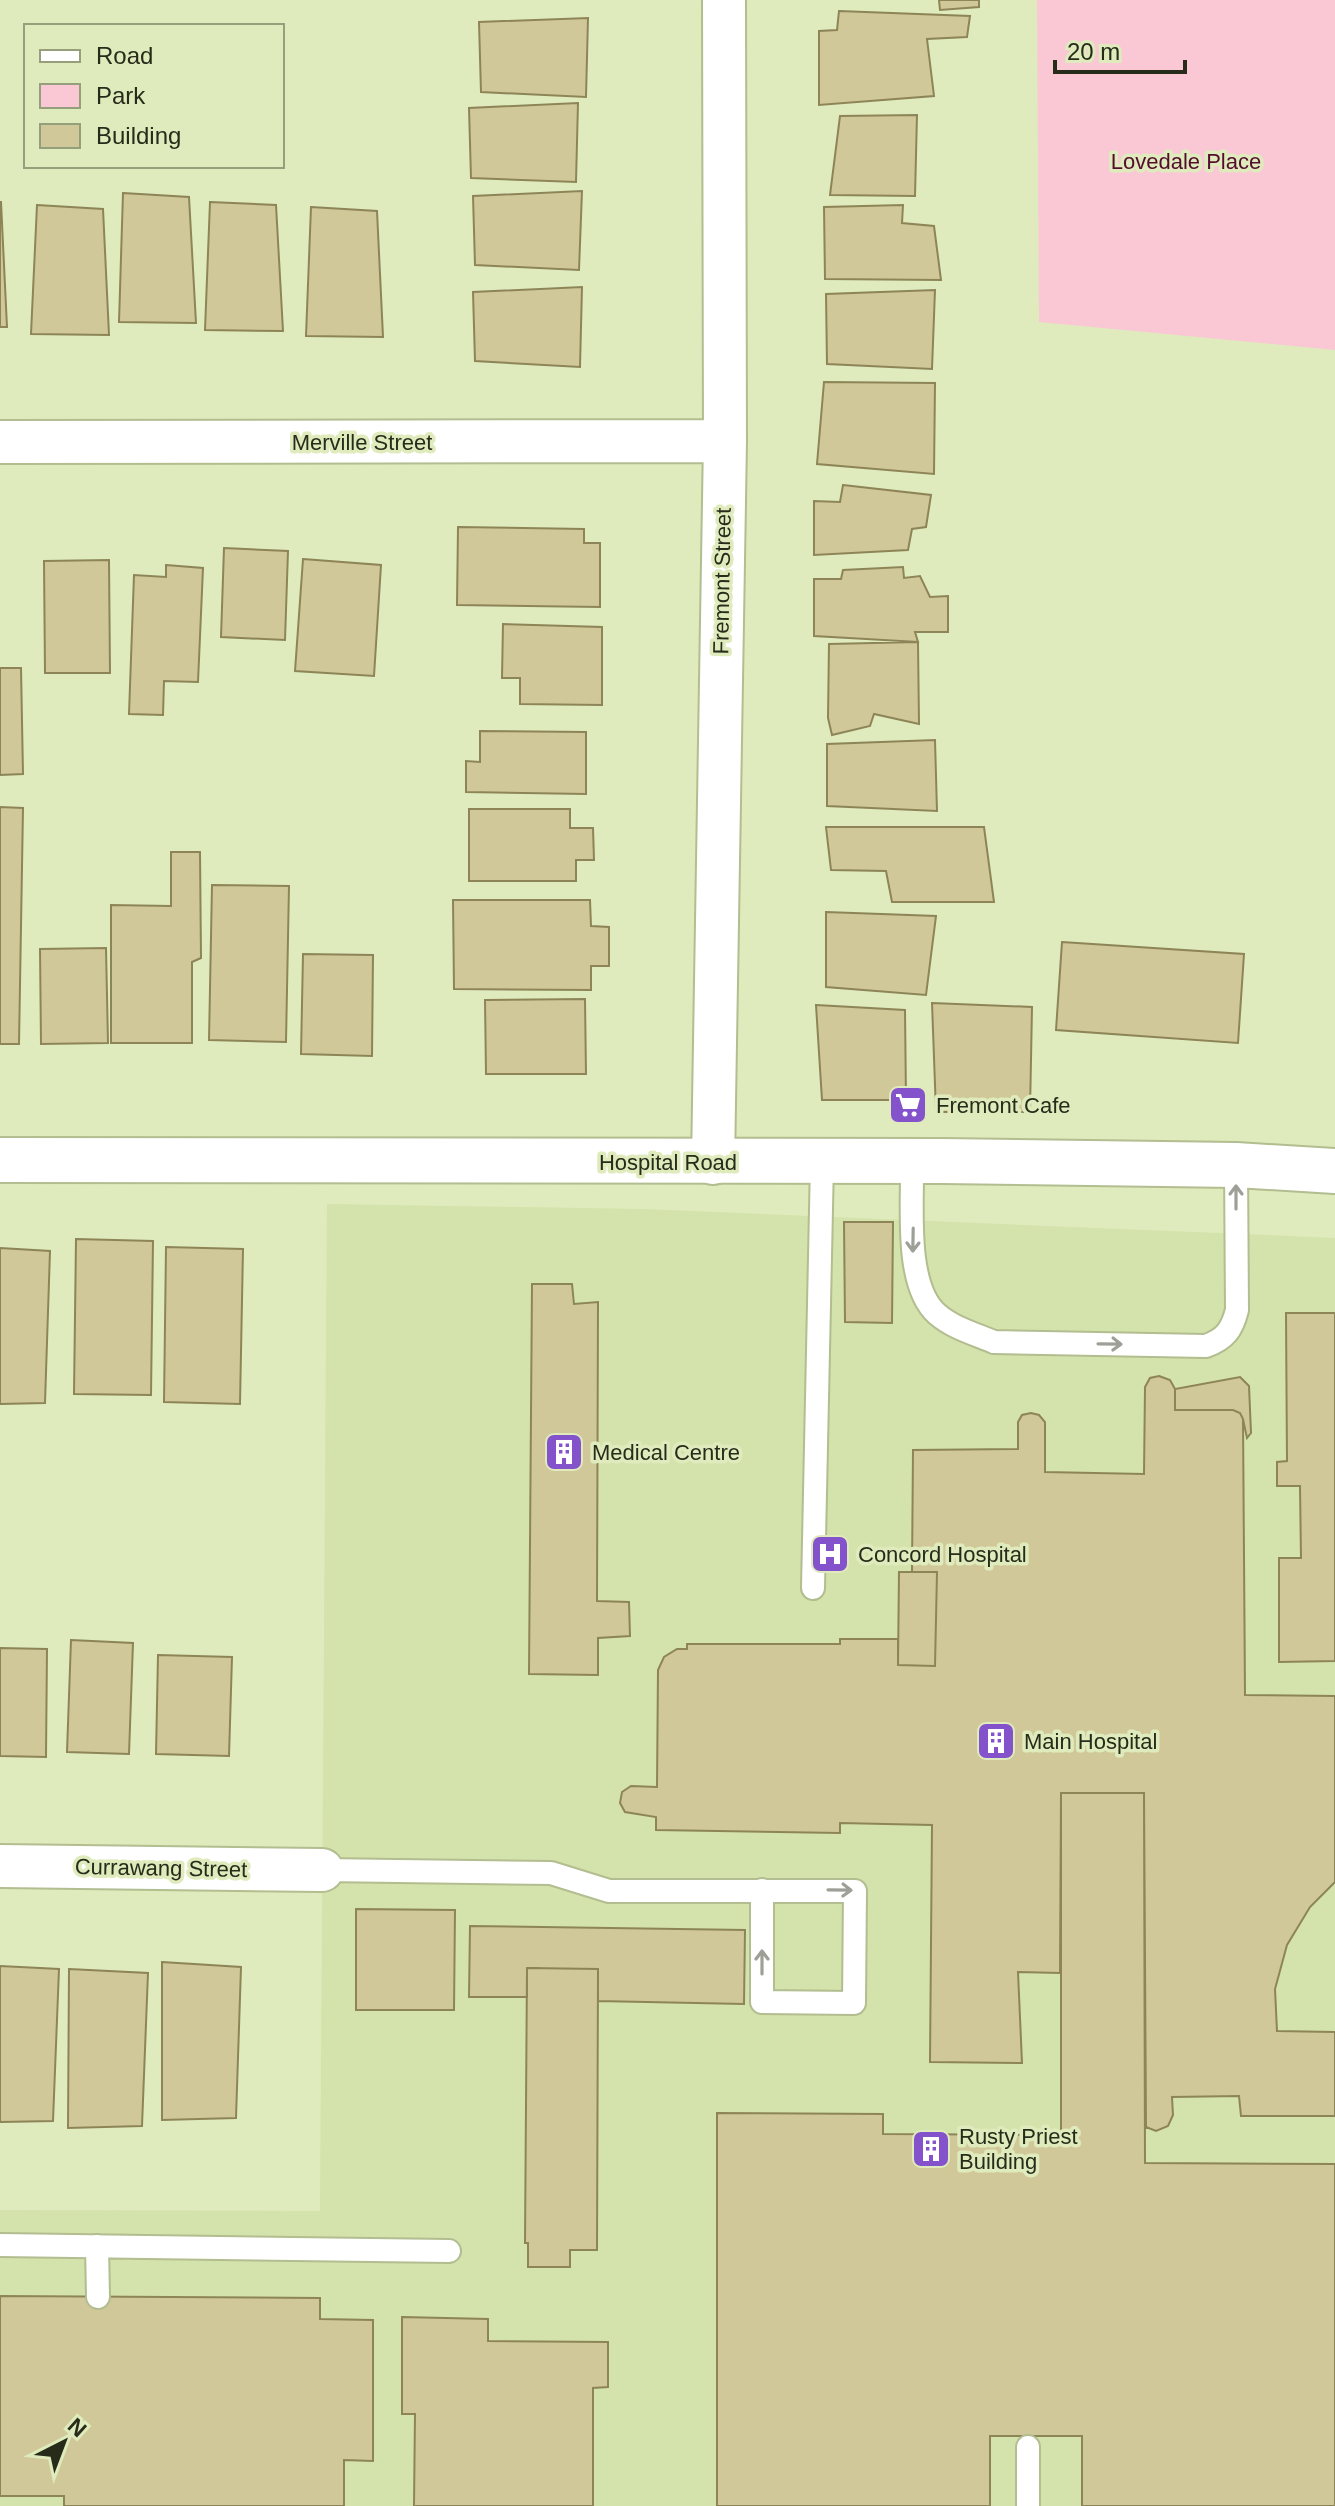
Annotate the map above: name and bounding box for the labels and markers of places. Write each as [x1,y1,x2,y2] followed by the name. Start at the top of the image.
[887,1084,929,1126] supermarket icon: Fremont Cafe
[936,1093,1071,1118] place label: Fremont Cafe
[543,1431,585,1473] building icon: Medical Centre
[592,1440,740,1465] place label: Medical Centre
[809,1533,851,1575] hospital icon: Concord Hospital
[858,1542,1027,1567] place label: Concord Hospital
[975,1720,1017,1762] building icon: Main Hospital
[1024,1729,1157,1754] place label: Main Hospital
[959,2124,1078,2174] place label: Rusty Priest Building
[910,2128,952,2170] building icon: Rusty Priest Building

